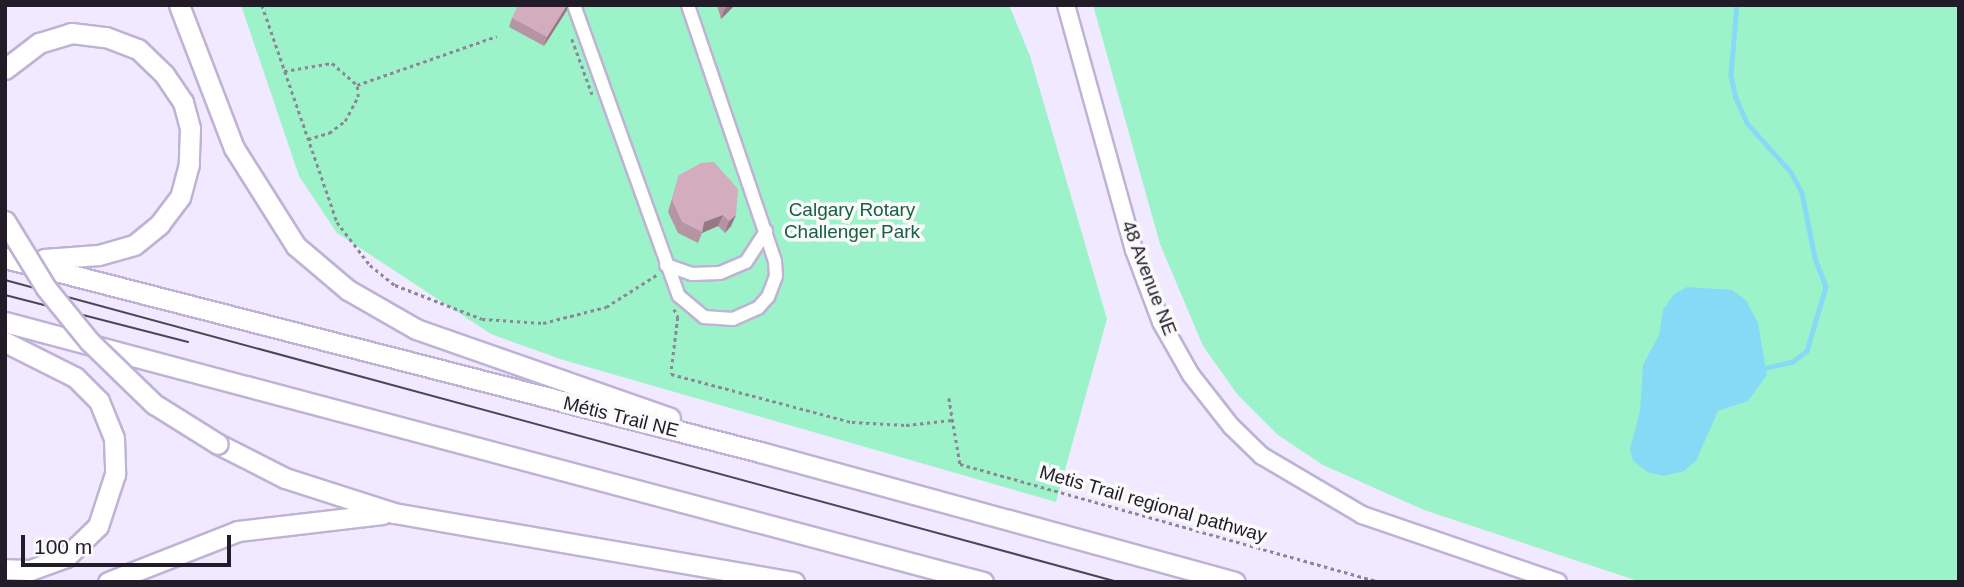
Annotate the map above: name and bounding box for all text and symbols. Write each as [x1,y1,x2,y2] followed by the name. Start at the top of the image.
[784,199,920,243] park label: Calgary Rotary Challenger Park
[1116,217,1182,339] street label: 48 Avenue NE
[561,392,681,442] street label: Métis Trail NE
[1037,461,1269,547] street label: Metis Trail regional pathway
[24,520,234,564] scale bar
[34,535,92,558] text: 100 m

